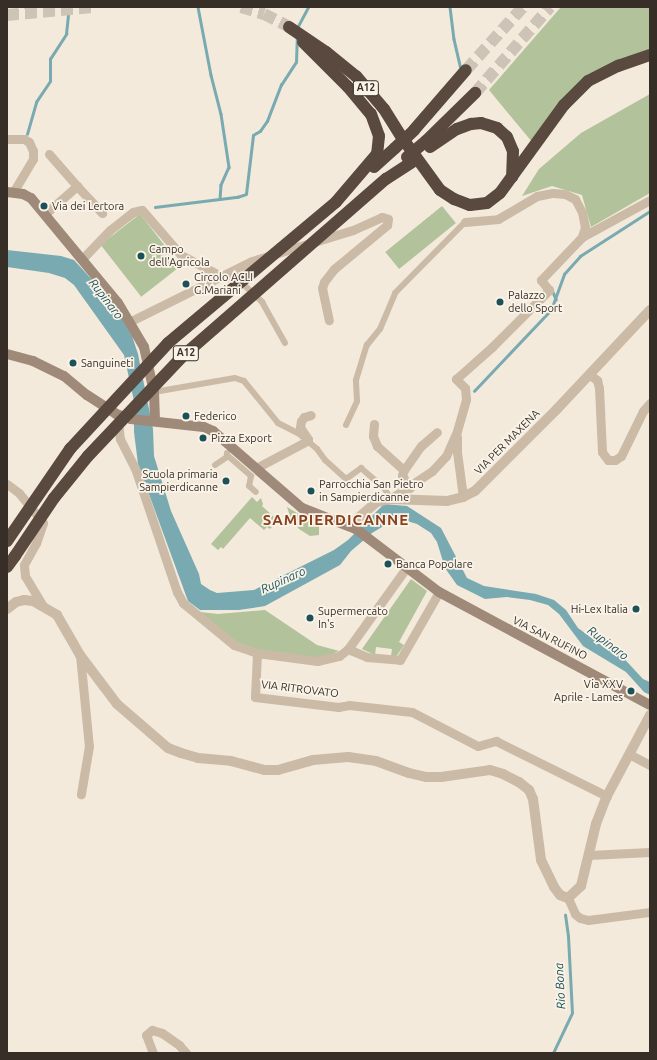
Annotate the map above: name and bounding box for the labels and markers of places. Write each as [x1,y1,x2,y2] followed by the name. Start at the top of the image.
[52,199,124,213] place label: Via dei Lertora
[39,201,49,211] marker: Via dei Lertora
[149,243,210,269] place label: Campo dell'Agricola
[136,251,146,261] marker: Campo dell'Agricola
[194,271,253,297] place label: Circolo ACLI G.Mariani
[181,279,191,289] marker: Circolo ACLI G.Mariani
[508,289,562,315] place label: Palazzo dello Sport
[495,297,505,307] marker: Palazzo dello Sport
[81,356,133,370] place label: Sanguineti
[68,358,78,368] marker: Sanguineti
[194,409,237,423] place label: Federico
[181,411,191,421] marker: Federico
[211,431,272,445] place label: Pizza Export
[198,433,208,443] marker: Pizza Export
[139,468,218,494] place label: Scuola primaria Sampierdicanne
[221,476,231,486] marker: Scuola primaria Sampierdicanne
[319,478,424,504] place label: Parrocchia San Pietro in Sampierdicanne
[306,486,316,496] marker: Parrocchia San Pietro in Sampierdicanne
[396,557,473,571] place label: Banca Popolare
[383,559,393,569] marker: Banca Popolare
[571,602,628,616] place label: Hi-Lex Italia
[631,604,641,614] marker: Hi-Lex Italia
[318,605,388,631] place label: Supermercato In's
[305,613,315,623] marker: Supermercato In's
[554,678,623,704] place label: Via XXV Aprile - Lames
[626,686,636,696] marker: Via XXV Aprile - Lames

